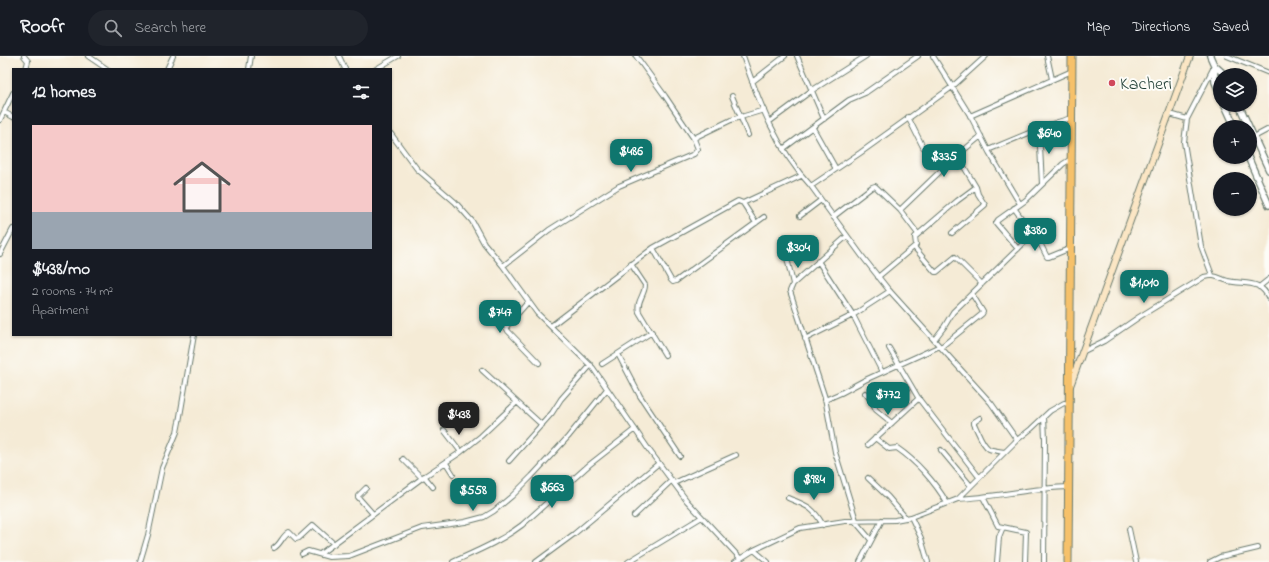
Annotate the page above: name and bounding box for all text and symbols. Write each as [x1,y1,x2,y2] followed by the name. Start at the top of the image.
[88,10,368,46] search box
[20,14,64,41] text: Roofr
[102,17,124,39] icon: search
[134,17,206,39] text: Search here
[1087,17,1110,38] text: Map
[1132,17,1190,38] text: Directions
[1212,17,1249,38] text: Saved
[1213,68,1257,216] map controls
[1213,68,1257,112] button: layers
[1120,72,1172,98] place label: Kacheri
[1107,78,1117,88] marker: Kacheri
[32,80,96,105] text: 12 homes
[350,81,372,103] icon: filters
[1213,120,1257,164] button: +
[1025,121,1073,155] pin: $640
[1037,124,1061,143] text: $640
[607,139,655,173] pin: $486
[619,142,643,161] text: $486
[920,144,968,178] pin: $335
[931,147,957,166] text: $335
[166,151,238,223] icon: home
[1213,172,1257,216] button: −
[1011,218,1059,252] pin: $380
[1023,221,1047,240] text: $380
[774,235,822,269] pin: $304
[786,238,810,257] text: $304
[32,257,90,282] text: $438/mo
[1111,270,1177,304] pin: $1,010
[1129,273,1159,292] text: $1,010
[32,282,113,301] text: 2 rooms · 74 m²
[476,300,524,334] pin: $747
[32,301,89,320] text: Apartment
[488,303,512,322] text: $747
[864,382,912,416] pin: $772
[875,385,901,404] text: $772
[435,402,483,436] pin: $438
[447,405,471,424] text: $438
[790,467,838,501] pin: $984
[803,470,825,489] text: $984
[528,475,576,509] pin: $663
[449,478,497,512] pin: $558
[540,478,564,497] text: $663
[459,481,487,500] text: $558

